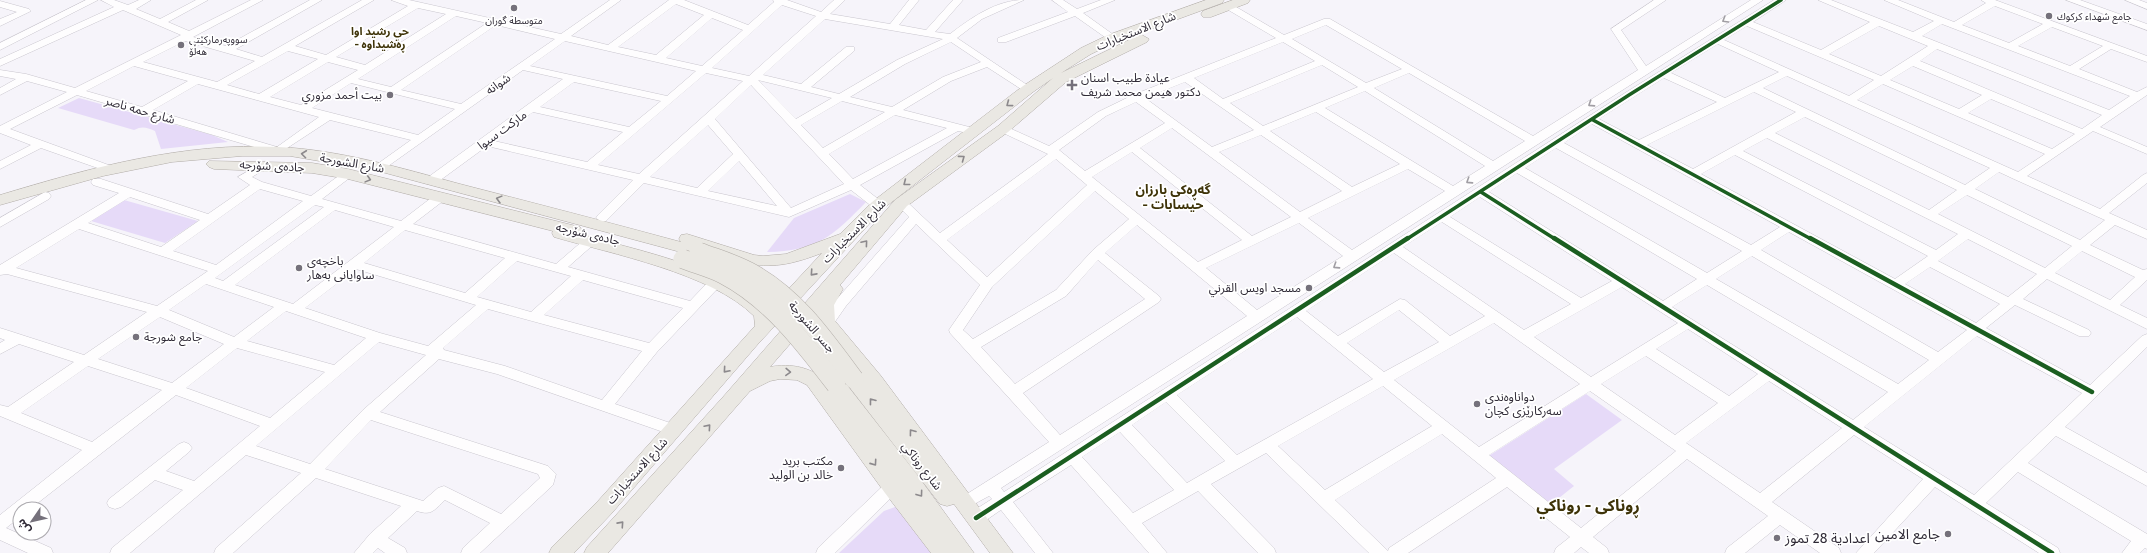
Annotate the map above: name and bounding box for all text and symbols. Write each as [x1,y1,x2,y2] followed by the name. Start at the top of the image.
[509,3,519,13] marker: متوسطة گوران
[1094,9,1179,55] street label: شارع الاستخبارات
[2044,11,2054,21] marker: جامع شهداء كركوك
[2057,11,2132,24] place label: جامع شهداء كركوك
[485,15,543,27] place label: متوسطة گوران
[1722,15,1729,23] one-way arrow
[351,25,409,53] district label: حي رشيد اوا - ڕەشیداوە
[189,34,248,58] place label: سووپەرمارکێتی هەڵۆ
[176,40,186,50] marker: سووپەرمارکێتی هەڵۆ
[483,71,513,97] street label: شوانە
[1081,71,1201,99] place label: عيادة طبيب اسنان دكتور هيمن محمد شريف
[1066,79,1078,91] marker: عيادة طبيب اسنان دكتور هيمن محمد شريف
[302,87,382,105] place label: بيت أحمد مزوري
[385,90,395,100] marker: بيت أحمد مزوري
[102,93,176,129] street label: شارع حمه ناصر
[1007,99,1014,106] one-way arrow
[1588,99,1595,107] one-way arrow
[475,107,529,153] street label: مارکت سیوا
[301,150,307,159] one-way arrow
[318,150,385,178] street label: شارع الشورجة
[958,156,965,163] one-way arrow
[239,157,305,175] street label: جادەی شۆرجە
[365,175,371,183] one-way arrow
[1466,176,1473,184] one-way arrow
[904,178,911,185] one-way arrow
[1135,182,1211,212] district label: گەڕەکی بارزان - حیسابات
[496,195,503,204] one-way arrow
[819,196,890,267] street label: شارع الاستخبارات
[555,220,621,248] street label: جادەی شۆرجە
[860,241,867,248] one-way arrow
[306,254,374,282] place label: باخچەی ساوایانی بەهار
[1333,262,1340,269] one-way arrow
[294,263,304,273] marker: باخچەی ساوایانی بەهار
[810,268,818,276] one-way arrow
[1209,281,1301,298] place label: مسجد اويس القرني
[1304,283,1314,293] marker: مسجد اويس القرني
[786,298,838,356] street label: جسر الشورجة
[144,330,202,346] place label: جامع شورجة
[131,332,141,342] marker: جامع شورجة
[723,365,731,373] one-way arrow
[785,368,791,377] one-way arrow
[1485,390,1562,419] place label: دواناوەندى سەركارێزى كچان
[869,398,876,405] one-way arrow
[1472,399,1482,409] marker: دواناوەندى سەركارێزى كچان
[703,425,710,432] one-way arrow
[910,429,917,436] one-way arrow
[604,435,672,508] street label: شارع الاستخبارات
[897,439,945,494] street label: شارع روناكي
[769,454,833,482] place label: مكتب بريد خالد بن الوليد
[869,458,876,465] one-way arrow
[836,463,846,473] marker: مكتب بريد خالد بن الوليد
[915,489,922,496] one-way arrow
[1536,496,1640,519] district label: ڕوناکی - روناكي
[12,501,52,541] north arrow
[15,516,34,536] text: ش
[616,521,624,529] one-way arrow
[1875,526,1940,545] place label: جامع الامين
[1943,529,1953,539] marker: جامع الامين
[1784,530,1870,547] place label: اعدادية 28 تموز
[1772,533,1782,543] marker: اعدادية 28 تموز

